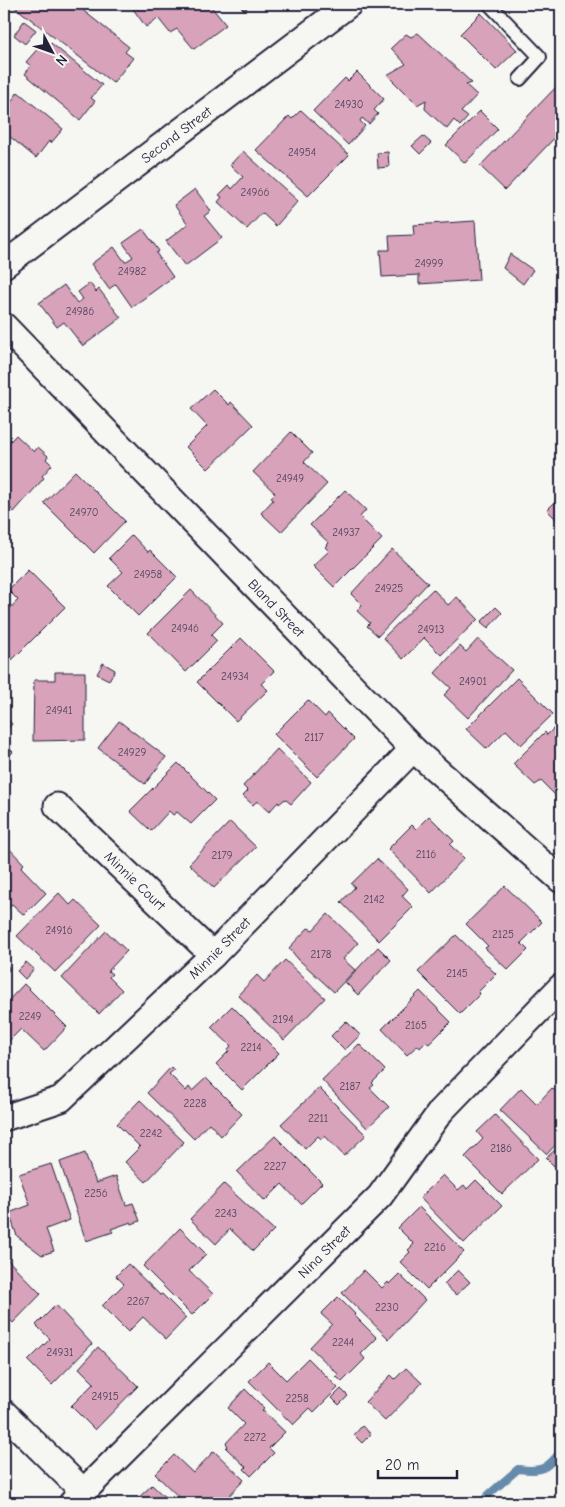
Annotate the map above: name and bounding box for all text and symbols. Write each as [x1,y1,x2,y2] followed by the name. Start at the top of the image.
[28,28,78,78] north arrow
[52,51,71,69] text: N
[334,98,364,111] house number: 24930
[138,102,216,167] street label: Second Street
[288,146,316,159] house number: 24954
[241,186,269,199] house number: 24966
[415,257,443,270] house number: 24999
[118,265,146,278] house number: 24982
[66,305,94,318] house number: 24986
[276,472,304,485] house number: 24949
[70,506,98,519] house number: 24970
[332,526,360,539] house number: 24937
[134,568,163,581] house number: 24958
[244,576,309,641] street label: Bland Street
[375,582,403,595] house number: 24925
[171,622,199,635] house number: 24946
[418,623,444,636] house number: 24913
[221,670,249,683] house number: 24934
[459,675,487,688] house number: 24901
[46,704,72,717] house number: 24941
[304,731,324,744] house number: 2117
[118,746,146,759] house number: 24929
[101,848,170,915] street label: Minnie Court
[416,848,436,861] house number: 2116
[211,849,233,862] house number: 2179
[363,893,385,906] house number: 2142
[185,913,255,983] street label: Minnie Street
[45,924,73,937] house number: 24916
[492,928,514,941] house number: 2125
[311,948,332,961] house number: 2178
[446,967,468,980] house number: 2145
[19,1010,41,1023] house number: 2249
[272,1013,294,1026] house number: 2194
[405,1019,427,1032] house number: 2165
[240,1041,262,1054] house number: 2214
[340,1080,360,1093] house number: 2187
[184,1097,207,1110] house number: 2228
[308,1112,328,1125] house number: 2211
[140,1127,163,1140] house number: 2242
[490,1142,512,1155] house number: 2186
[264,1160,286,1173] house number: 2227
[84,1187,108,1200] house number: 2256
[215,1207,237,1220] house number: 2243
[295,1222,355,1282] street label: Nina Street
[424,1241,446,1254] house number: 2216
[127,1295,149,1308] house number: 2267
[375,1301,399,1314] house number: 2230
[332,1336,354,1349] house number: 2244
[47,1346,73,1359] house number: 24931
[91,1390,119,1403] house number: 24915
[285,1392,309,1405] house number: 2258
[244,1431,266,1444] house number: 2272
[378,1447,456,1479] scale bar
[385,1456,419,1474] text: 20 m

